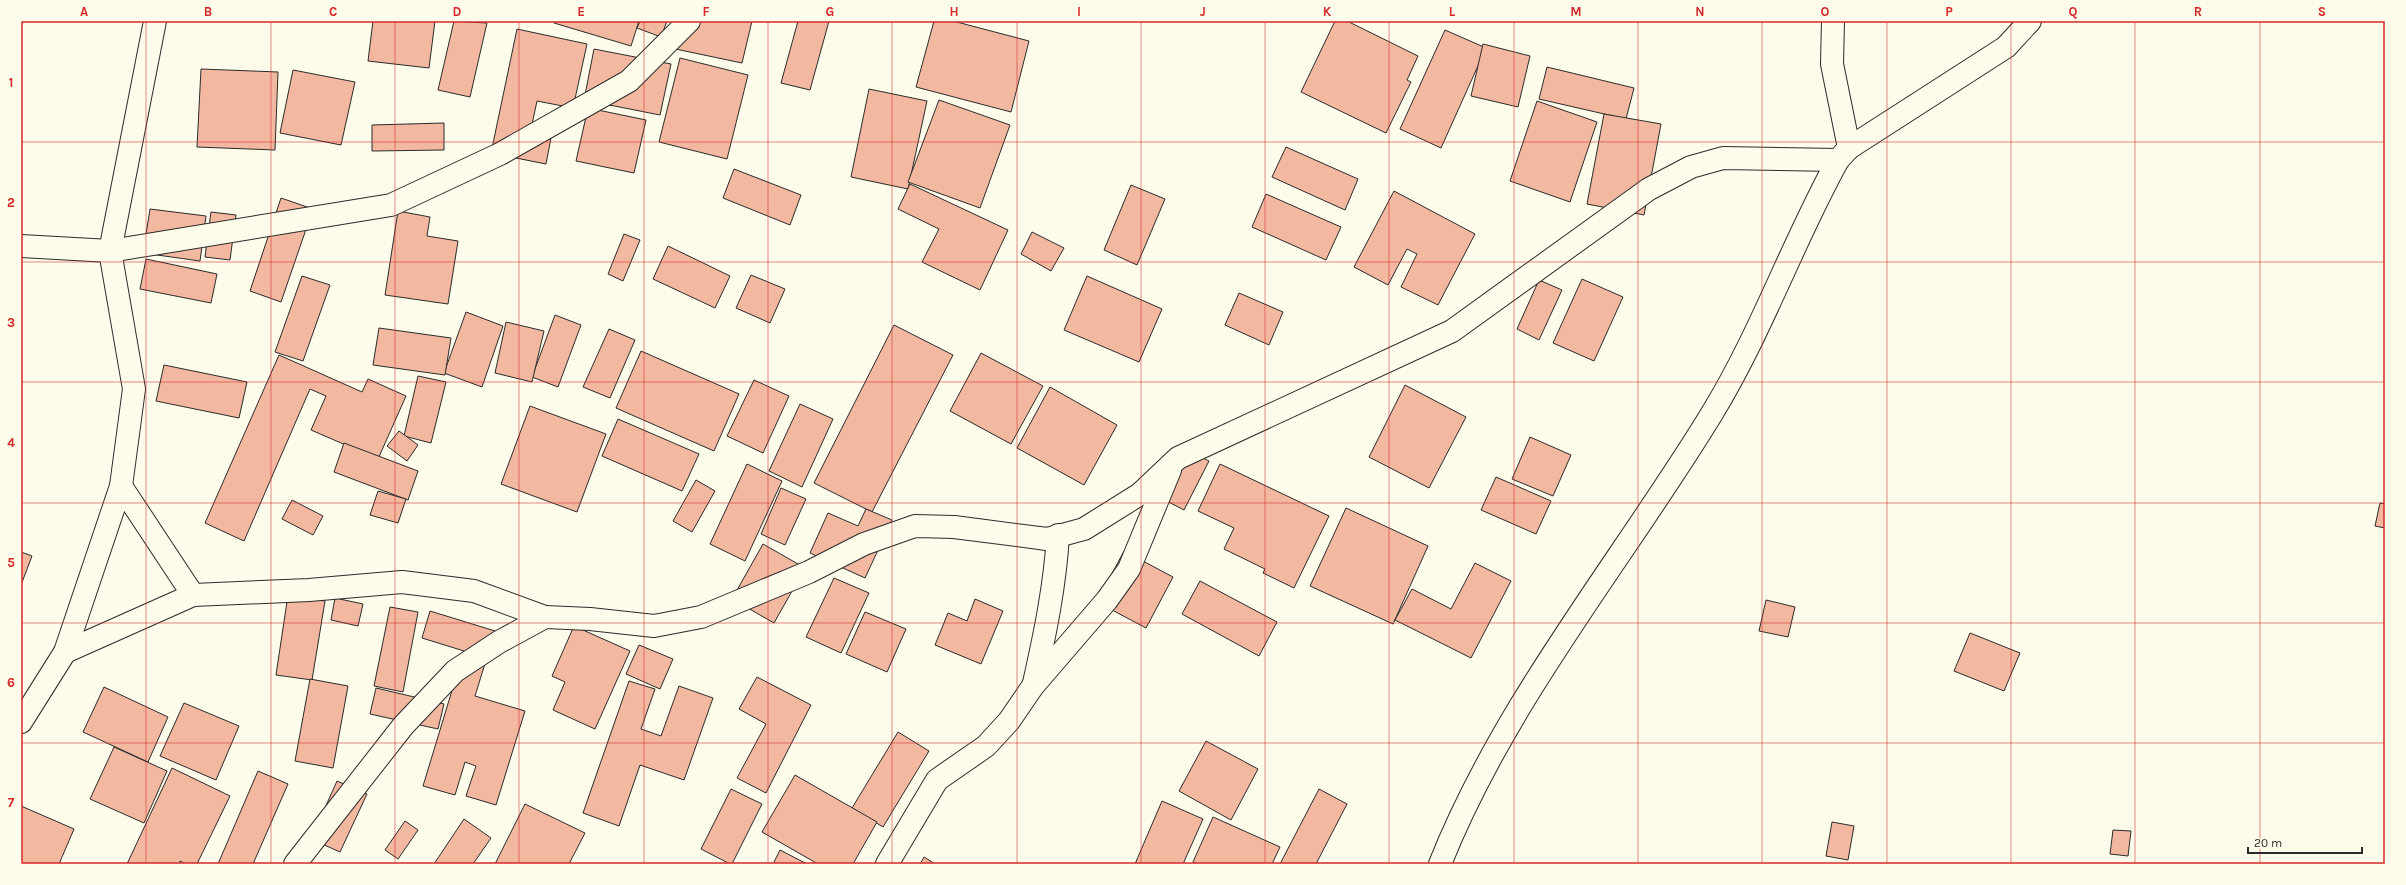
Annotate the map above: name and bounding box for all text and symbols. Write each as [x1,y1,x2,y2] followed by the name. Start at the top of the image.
[80,4,88,19] text: A
[204,4,212,19] text: B
[329,4,337,19] text: C
[453,4,462,19] text: D
[577,4,585,19] text: E
[702,4,710,19] text: F
[826,4,834,19] text: G
[949,4,959,19] text: H
[1077,4,1081,19] text: I
[1200,4,1206,19] text: J
[1323,4,1332,19] text: K
[1449,4,1456,19] text: L
[1570,4,1582,19] text: M
[1695,4,1705,19] text: N
[1821,4,1830,19] text: O
[1945,4,1953,19] text: P
[2069,4,2078,19] text: Q
[2194,4,2202,19] text: R
[2318,4,2326,19] text: S
[9,75,13,90] text: 1
[7,195,15,210] text: 2
[7,315,15,330] text: 3
[7,435,15,450] text: 4
[7,555,15,570] text: 5
[7,675,15,690] text: 6
[8,795,15,810] text: 7
[2248,829,2362,855] scale bar
[2254,836,2282,850] text: 20 m

